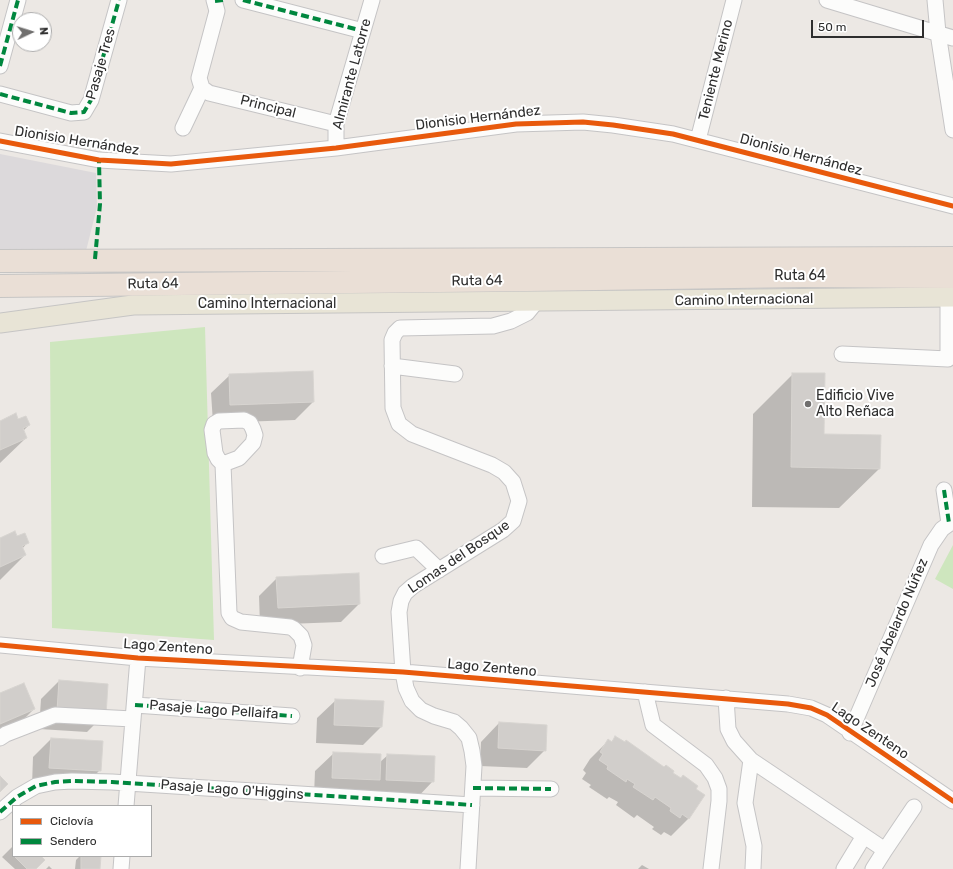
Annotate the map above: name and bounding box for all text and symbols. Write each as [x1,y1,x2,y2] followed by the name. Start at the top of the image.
[12,12,52,52] north arrow
[813,12,926,38] scale bar
[329,17,375,131] street label: Almirante Latorre
[695,18,737,122] street label: Teniente Merino
[818,20,846,34] text: 50 m
[83,26,119,102] street label: Pasaje Tres
[37,27,50,36] text: N
[238,92,298,122] street label: Principal
[414,102,542,134] street label: Dionisio Hernández
[13,123,141,159] street label: Dionisio Hernández
[738,131,864,179] street label: Dionisio Hernández
[774,268,826,284] street label: Ruta 64
[451,272,503,290] street label: Ruta 64
[127,275,179,293] street label: Ruta 64
[675,290,813,310] street label: Camino Internacional
[198,296,336,312] street label: Camino Internacional
[816,388,894,420] place label: Edificio Vive Alto Reñaca
[803,399,813,409] marker: Edificio Vive Alto Reñaca
[405,517,513,597] street label: Lomas del Bosque
[862,556,932,690] street label: José Abelardo Núñez
[123,635,213,659] street label: Lago Zenteno
[447,656,537,680] street label: Lago Zenteno
[149,697,279,723] street label: Pasaje Lago Pellaifa
[828,699,912,763] street label: Lago Zenteno
[160,777,304,803] street label: Pasaje Lago O'Higgins
[12,805,152,857] legend
[50,814,93,828] text: Ciclovía
[50,834,97,848] text: Sendero

